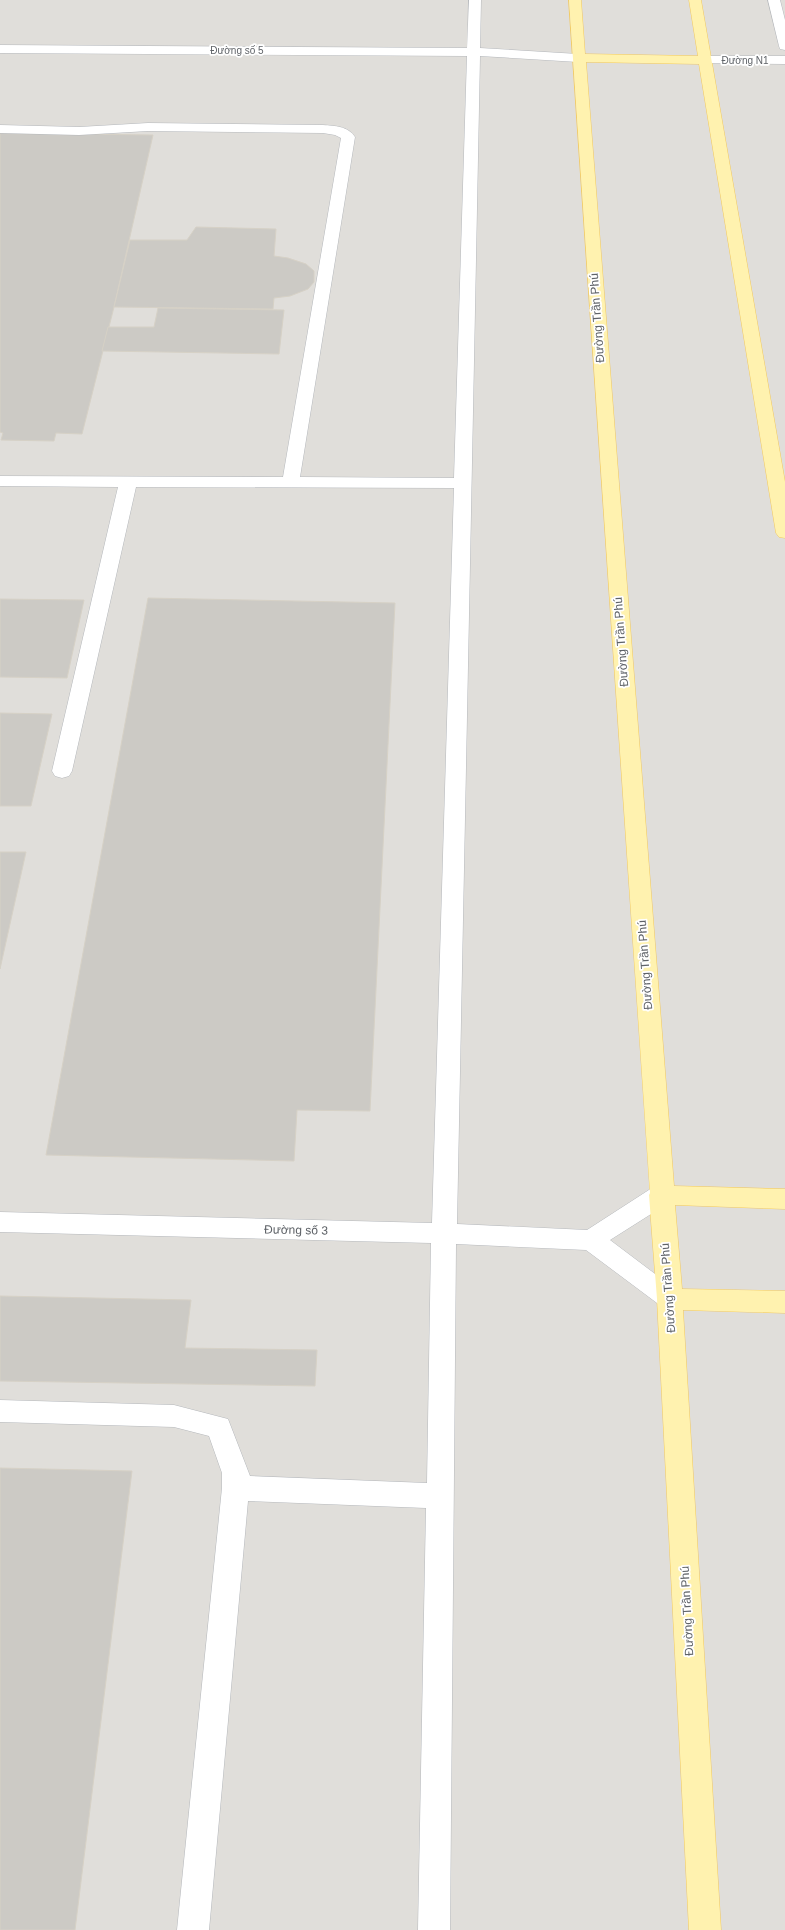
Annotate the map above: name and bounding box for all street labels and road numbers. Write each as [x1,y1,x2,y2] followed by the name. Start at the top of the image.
[210,45,264,56] street label: Đường số 5
[721,55,769,66] street label: Đường N1
[587,273,607,363] street label: Đường Trần Phú
[611,597,631,687] street label: Đường Trần Phú
[635,920,655,1010] street label: Đường Trần Phú
[264,1222,328,1238] street label: Đường số 3
[658,1243,678,1333] street label: Đường Trần Phú
[678,1566,696,1656] street label: Đường Trần Phú

